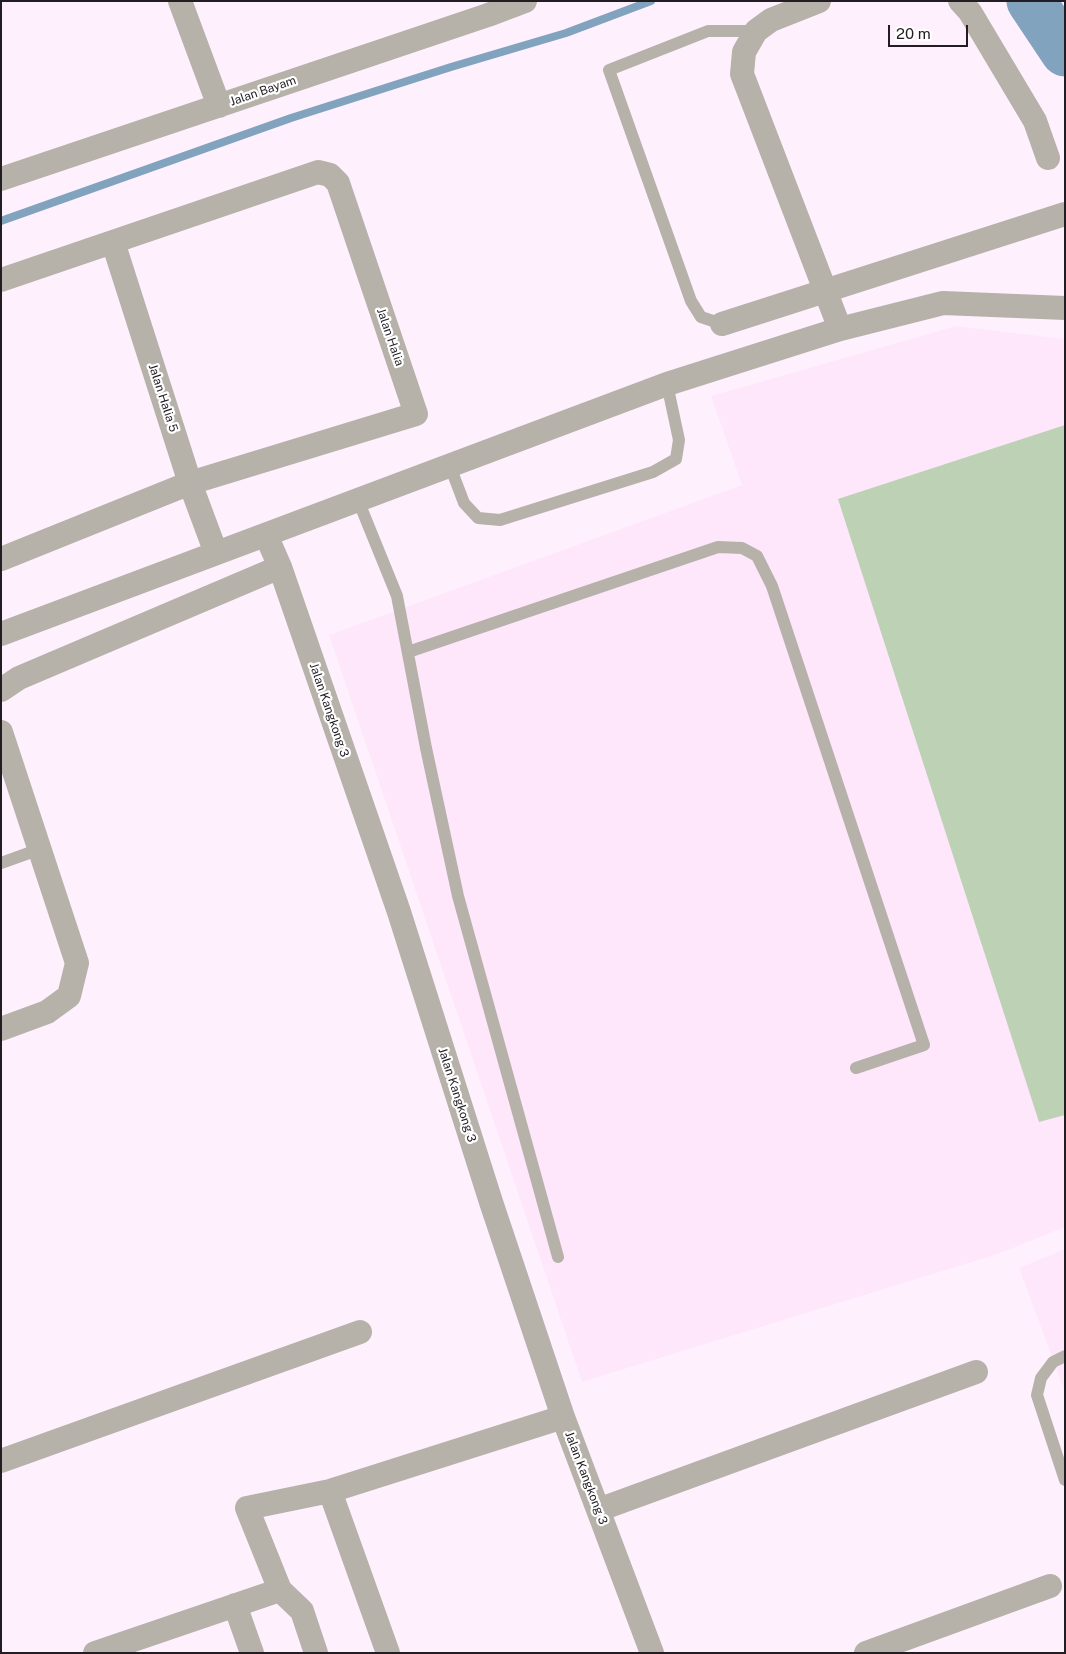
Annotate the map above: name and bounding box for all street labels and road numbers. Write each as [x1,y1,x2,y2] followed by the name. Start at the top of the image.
[228,73,298,109] street label: Jalan Bayam
[373,306,407,368] street label: Jalan Halia
[145,362,181,434] street label: Jalan Halia 5
[306,661,352,759] street label: Jalan Kangkong 3
[435,1046,479,1144] street label: Jalan Kangkong 3
[562,1429,610,1527] street label: Jalan Kangkong 3

